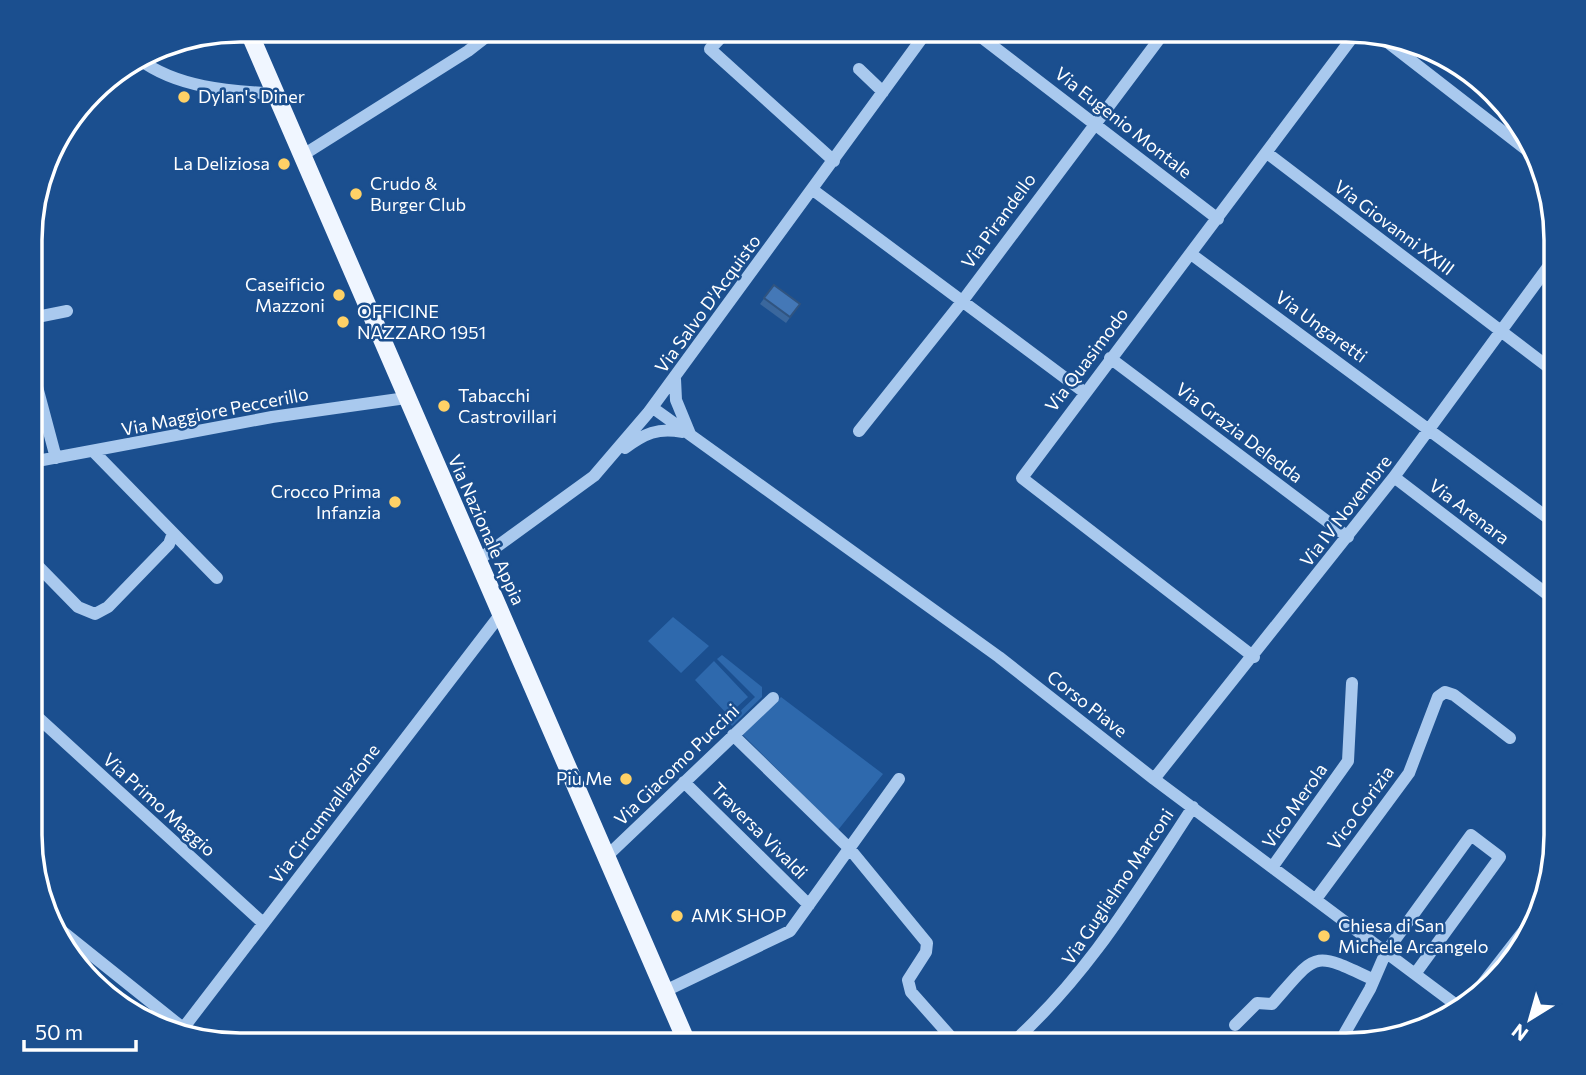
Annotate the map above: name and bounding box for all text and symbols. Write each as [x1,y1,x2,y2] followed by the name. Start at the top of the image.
[1051,62,1197,183] street label: Via Eugenio Montale
[198,85,305,107] place label: Dylan's Diner
[176,89,192,105] marker: Dylan's Diner
[173,152,270,174] place label: La Deliziosa
[276,156,292,172] marker: La Deliziosa
[956,169,1040,272] street label: Via Pirandello
[370,172,466,215] place label: Crudo & Burger Club
[1330,175,1459,280] street label: Via Giovanni XXIII
[348,186,364,202] marker: Crudo & Burger Club
[650,230,765,377] street label: Via Salvo D'Acquisto
[245,273,325,316] place label: Caseificio Mazzoni
[1271,286,1372,367] street label: Via Ungaretti
[331,287,347,303] marker: Caseificio Mazzoni
[357,300,486,343] place label: OFFICINE NAZZARO 1951
[1040,303,1132,416] street label: Via Quasimodo
[335,314,351,330] marker: OFFICINE NAZZARO 1951
[1172,377,1307,487] street label: Via Grazia Deledda
[119,382,310,440] street label: Via Maggiore Peccerillo
[458,384,557,427] place label: Tabacchi Castrovillari
[436,398,452,414] marker: Tabacchi Castrovillari
[1295,450,1396,571] street label: Via IV Novembre
[444,451,530,608] street label: Via Nazionale Appia
[1425,474,1514,549] street label: Via Arenara
[271,480,381,523] place label: Crocco Prima Infanzia
[387,494,403,510] marker: Crocco Prima Infanzia
[1043,665,1132,741] street label: Corso Piave
[609,699,743,830] street label: Via Giacomo Puccini
[264,739,384,888] street label: Via Circumvallazione
[99,748,221,861] street label: Via Primo Maggio
[1257,759,1331,852] street label: Vico Merola
[1322,761,1398,854] street label: Vico Gorizia
[556,767,612,789] place label: Più Me
[618,771,634,787] marker: Più Me
[707,777,813,883] street label: Traversa Vivaldi
[1057,804,1178,969] street label: Via Guglielmo Marconi
[691,904,786,926] place label: AMK SHOP
[669,908,685,924] marker: AMK SHOP
[1338,914,1488,957] place label: Chiesa di San Michele Arcangelo
[1316,928,1332,944] marker: Chiesa di San Michele Arcangelo
[1495,984,1565,1054] north arrow
[24,1009,136,1052] scale bar
[35,1019,83,1044] text: 50 m
[1507,1019,1532,1046] text: N

